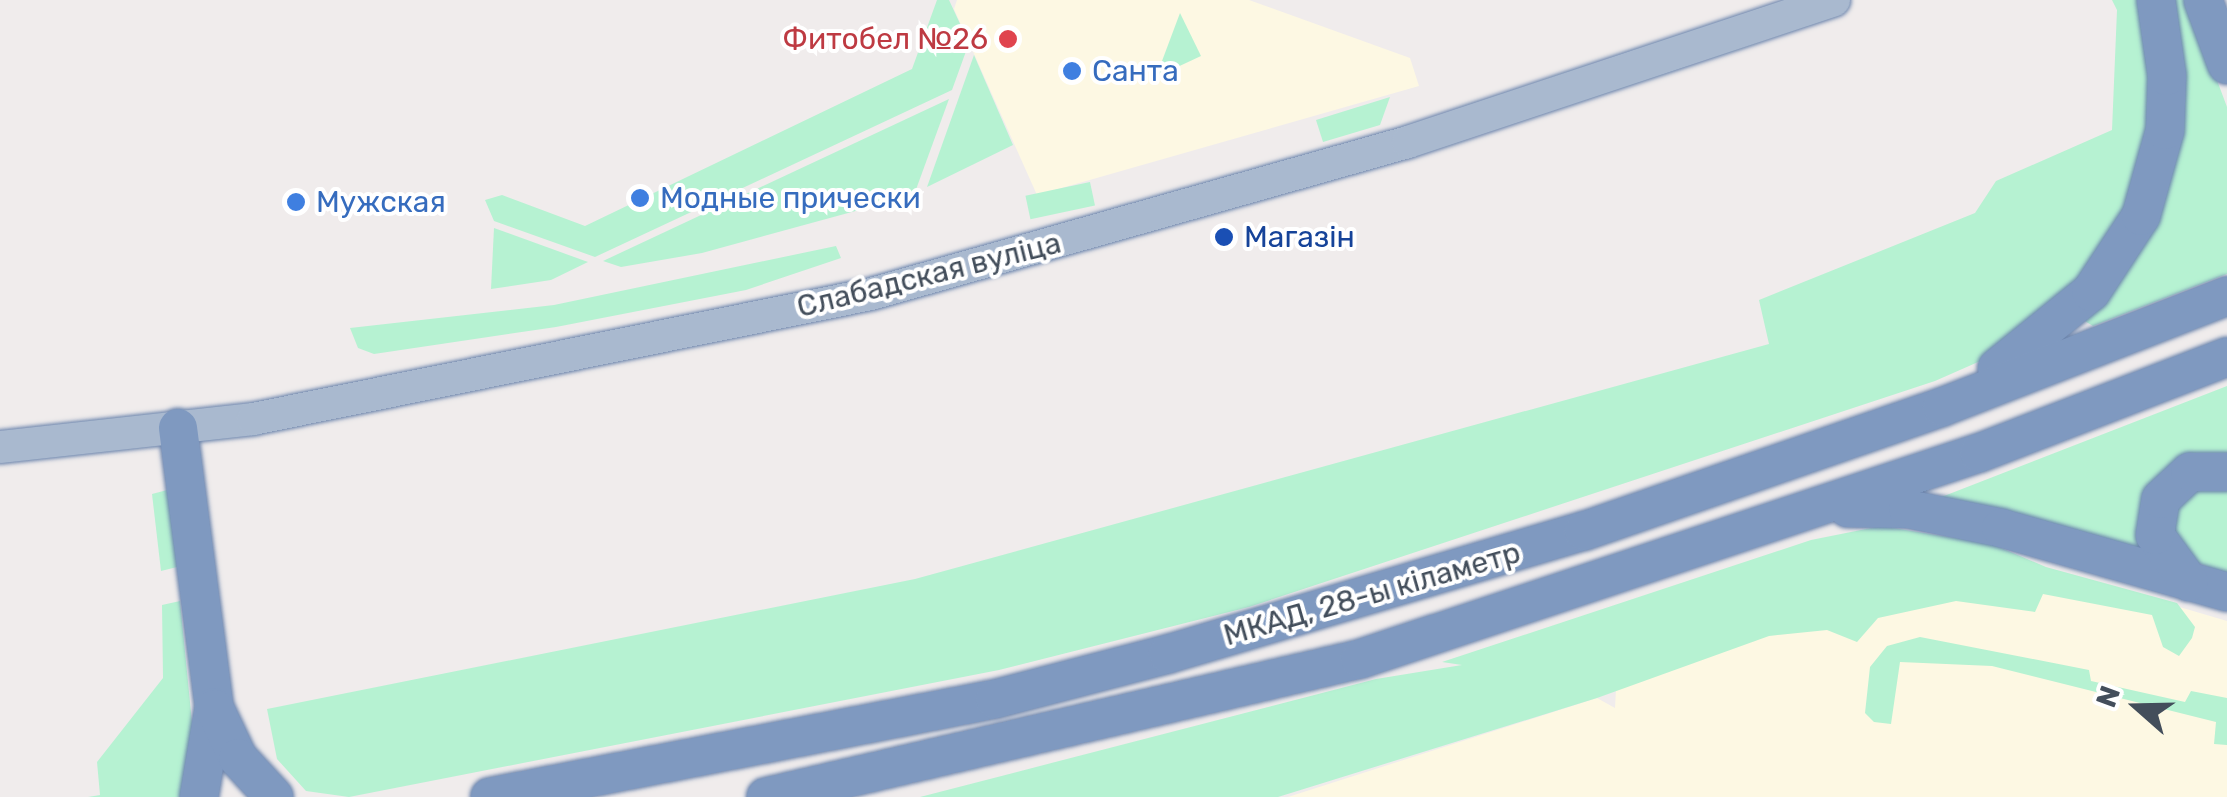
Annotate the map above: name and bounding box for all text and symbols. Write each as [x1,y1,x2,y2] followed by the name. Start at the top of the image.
[782,21,988,57] place label: Фитобел №26
[997,28,1019,50] marker: Фитобел №26
[1092,53,1179,89] place label: Санта
[1061,60,1083,82] marker: Санта
[660,180,921,216] place label: Модные прически
[316,184,446,220] place label: Мужская
[629,187,651,209] marker: Модные прически
[285,191,307,213] marker: Мужская
[1244,219,1355,255] place label: Магазін
[793,225,1065,325] street label: Слабадская вуліца
[1213,226,1235,248] marker: Магазін
[1220,534,1524,654] street label: МКАД, 28-ы кіламетр
[2087,657,2187,757] north arrow
[2089,681,2127,712] text: N

